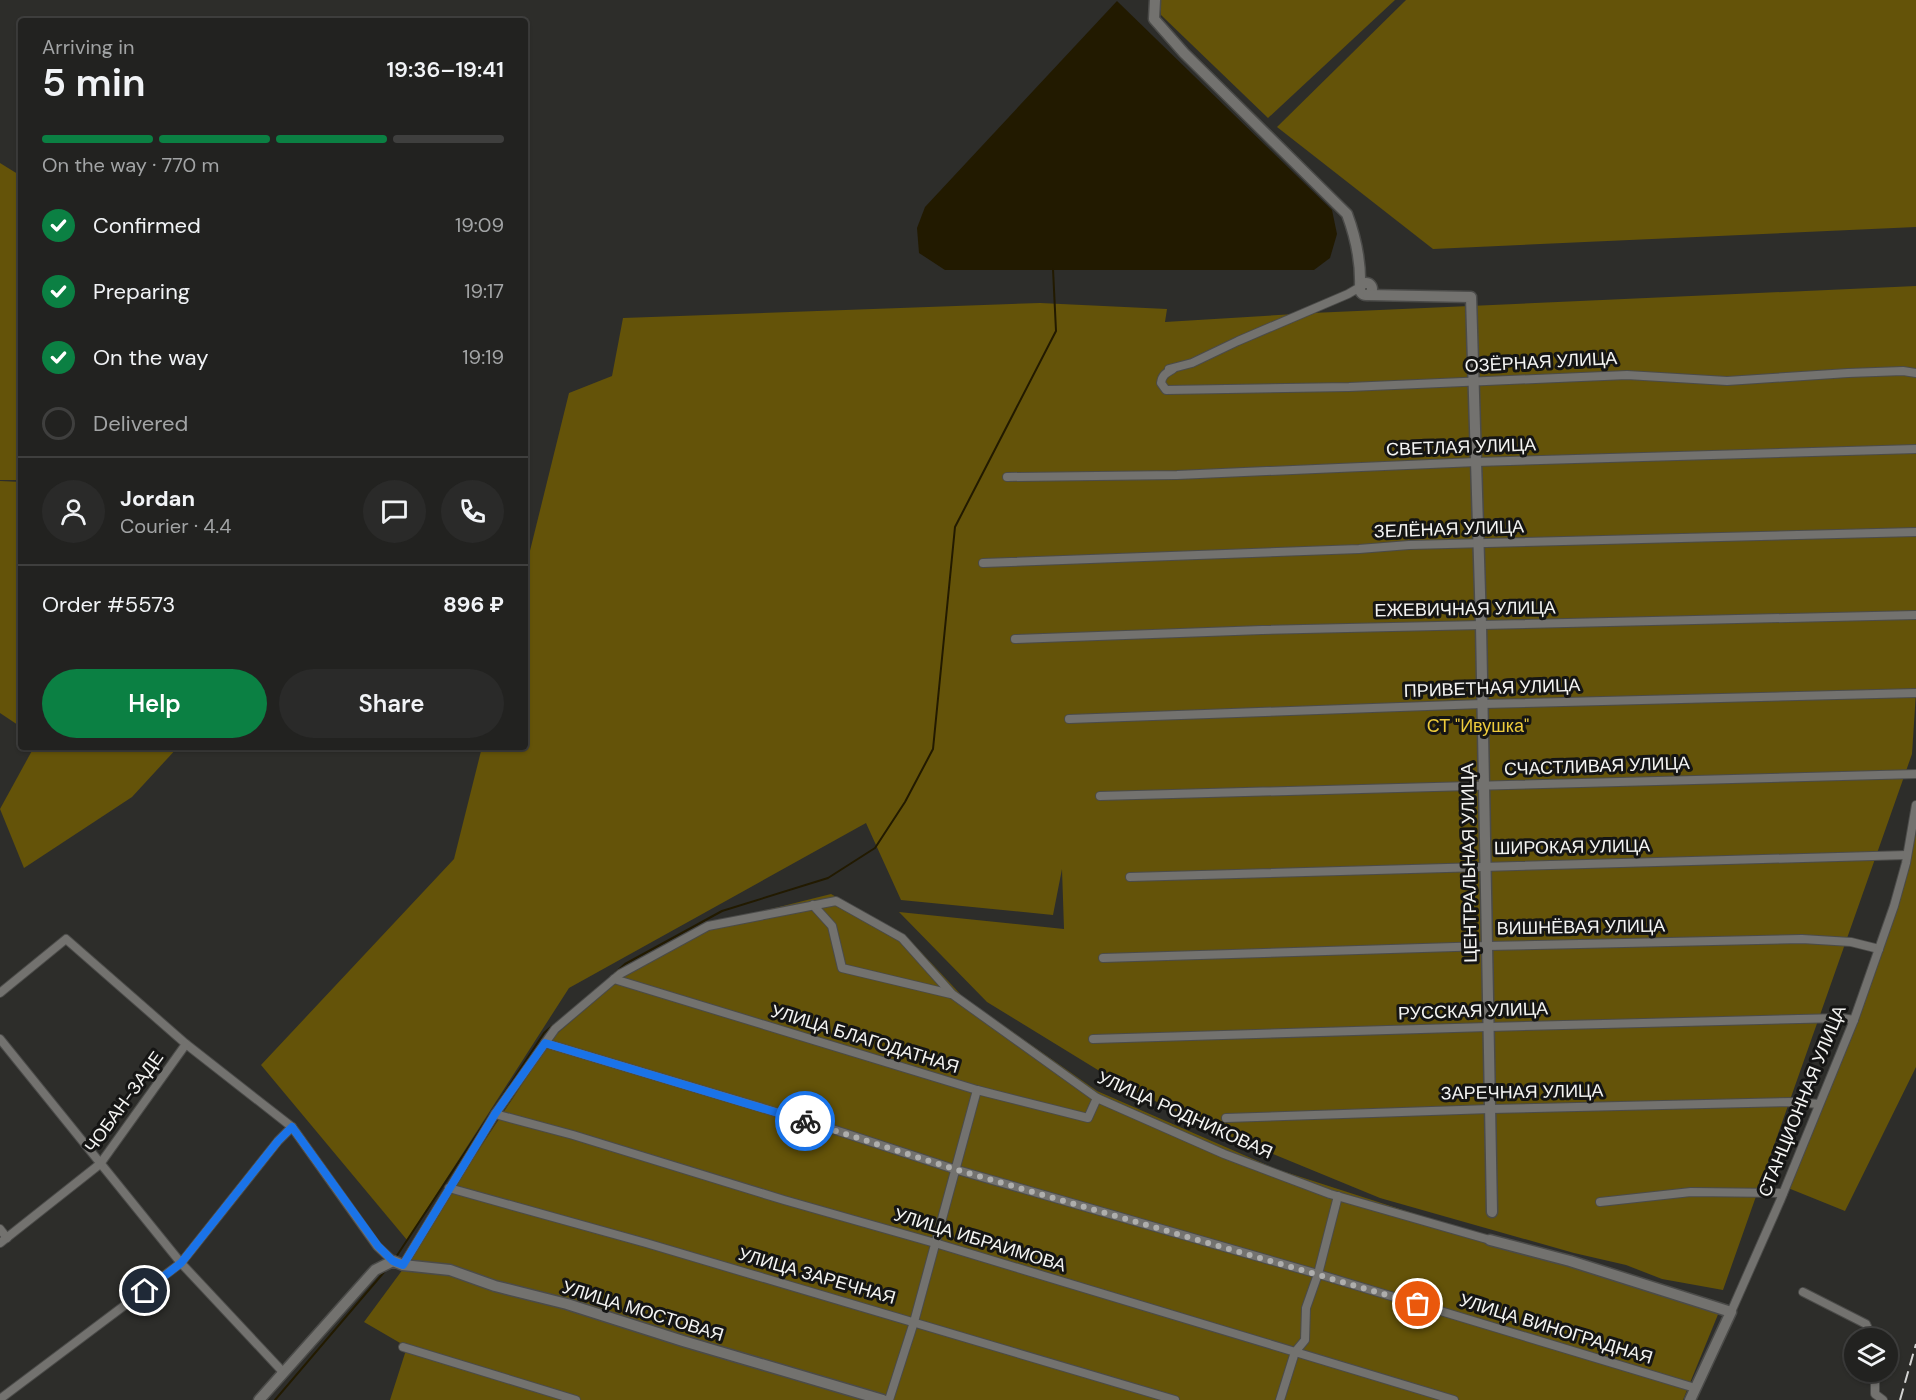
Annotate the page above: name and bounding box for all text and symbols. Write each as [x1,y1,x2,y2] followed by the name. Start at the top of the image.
[42,34,134,60] text: Arriving in
[386,55,504,84] text: 19:36–19:41
[42,57,146,108] text: 5 min
[42,152,219,178] text: On the way · 770 m
[42,209,75,242] icon: check
[93,211,201,240] text: Confirmed
[455,212,504,238] text: 19:09
[42,275,75,308] icon: check
[93,277,190,306] text: Preparing
[464,278,504,304] text: 19:17
[42,341,75,374] icon: check
[93,343,208,372] text: On the way
[462,344,504,370] text: 19:19
[1464,346,1618,378] street label: ОЗЁРНАЯ УЛИЦА
[93,409,188,438] text: Delivered
[1386,432,1536,462] street label: СВЕТЛАЯ УЛИЦА
[42,480,105,543] button: person
[363,480,426,543] button: chat
[441,480,504,543] button: phone
[120,484,195,513] text: Jordan
[120,513,231,539] text: Courier · 4.4
[1373,514,1525,544] street label: ЗЕЛЁНАЯ УЛИЦА
[42,590,175,619] text: Order #5573
[443,590,504,619] text: 896 ₽
[1374,595,1556,623] street label: ЕЖЕВИЧНАЯ УЛИЦА
[42,669,267,738] button: Help
[279,669,504,738] button: Share
[1403,673,1581,703] street label: ПРИВЕТНАЯ УЛИЦА
[1427,714,1529,738] park label: СТ "Ивушка"
[1504,751,1690,781] street label: СЧАСТЛИВАЯ УЛИЦА
[1455,763,1483,963] street label: ЦЕНТРАЛЬНАЯ УЛИЦА
[1494,834,1650,860] street label: ШИРОКАЯ УЛИЦА
[1497,914,1665,940] street label: ВИШНЁВАЯ УЛИЦА
[1398,996,1548,1026] street label: РУССКАЯ УЛИЦА
[768,999,962,1079] street label: УЛИЦА БЛАГОДАТНАЯ
[1753,1002,1851,1200] street label: СТАНЦИОННАЯ УЛИЦА
[79,1046,169,1158] street label: ЧОБАН-ЗАДЕ
[1093,1065,1277,1165] street label: УЛИЦА РОДНИКОВАЯ
[1441,1079,1603,1105] street label: ЗАРЕЧНАЯ УЛИЦА
[775,1091,835,1151] courier
[789,1105,822,1138] icon: bike
[891,1202,1069,1278] street label: УЛИЦА ИБРАИМОВА
[736,1242,898,1310] street label: УЛИЦА ЗАРЕЧНАЯ
[119,1265,170,1316] pin
[128,1274,161,1307] icon: home
[559,1275,727,1347] street label: УЛИЦА МОСТОВАЯ
[1392,1278,1443,1329] pin
[1401,1287,1434,1320] icon: bag
[1456,1288,1656,1370] street label: УЛИЦА ВИНОГРАДНАЯ
[1844,1328,1898,1382] map controls
[1844,1328,1898,1382] button: layers

